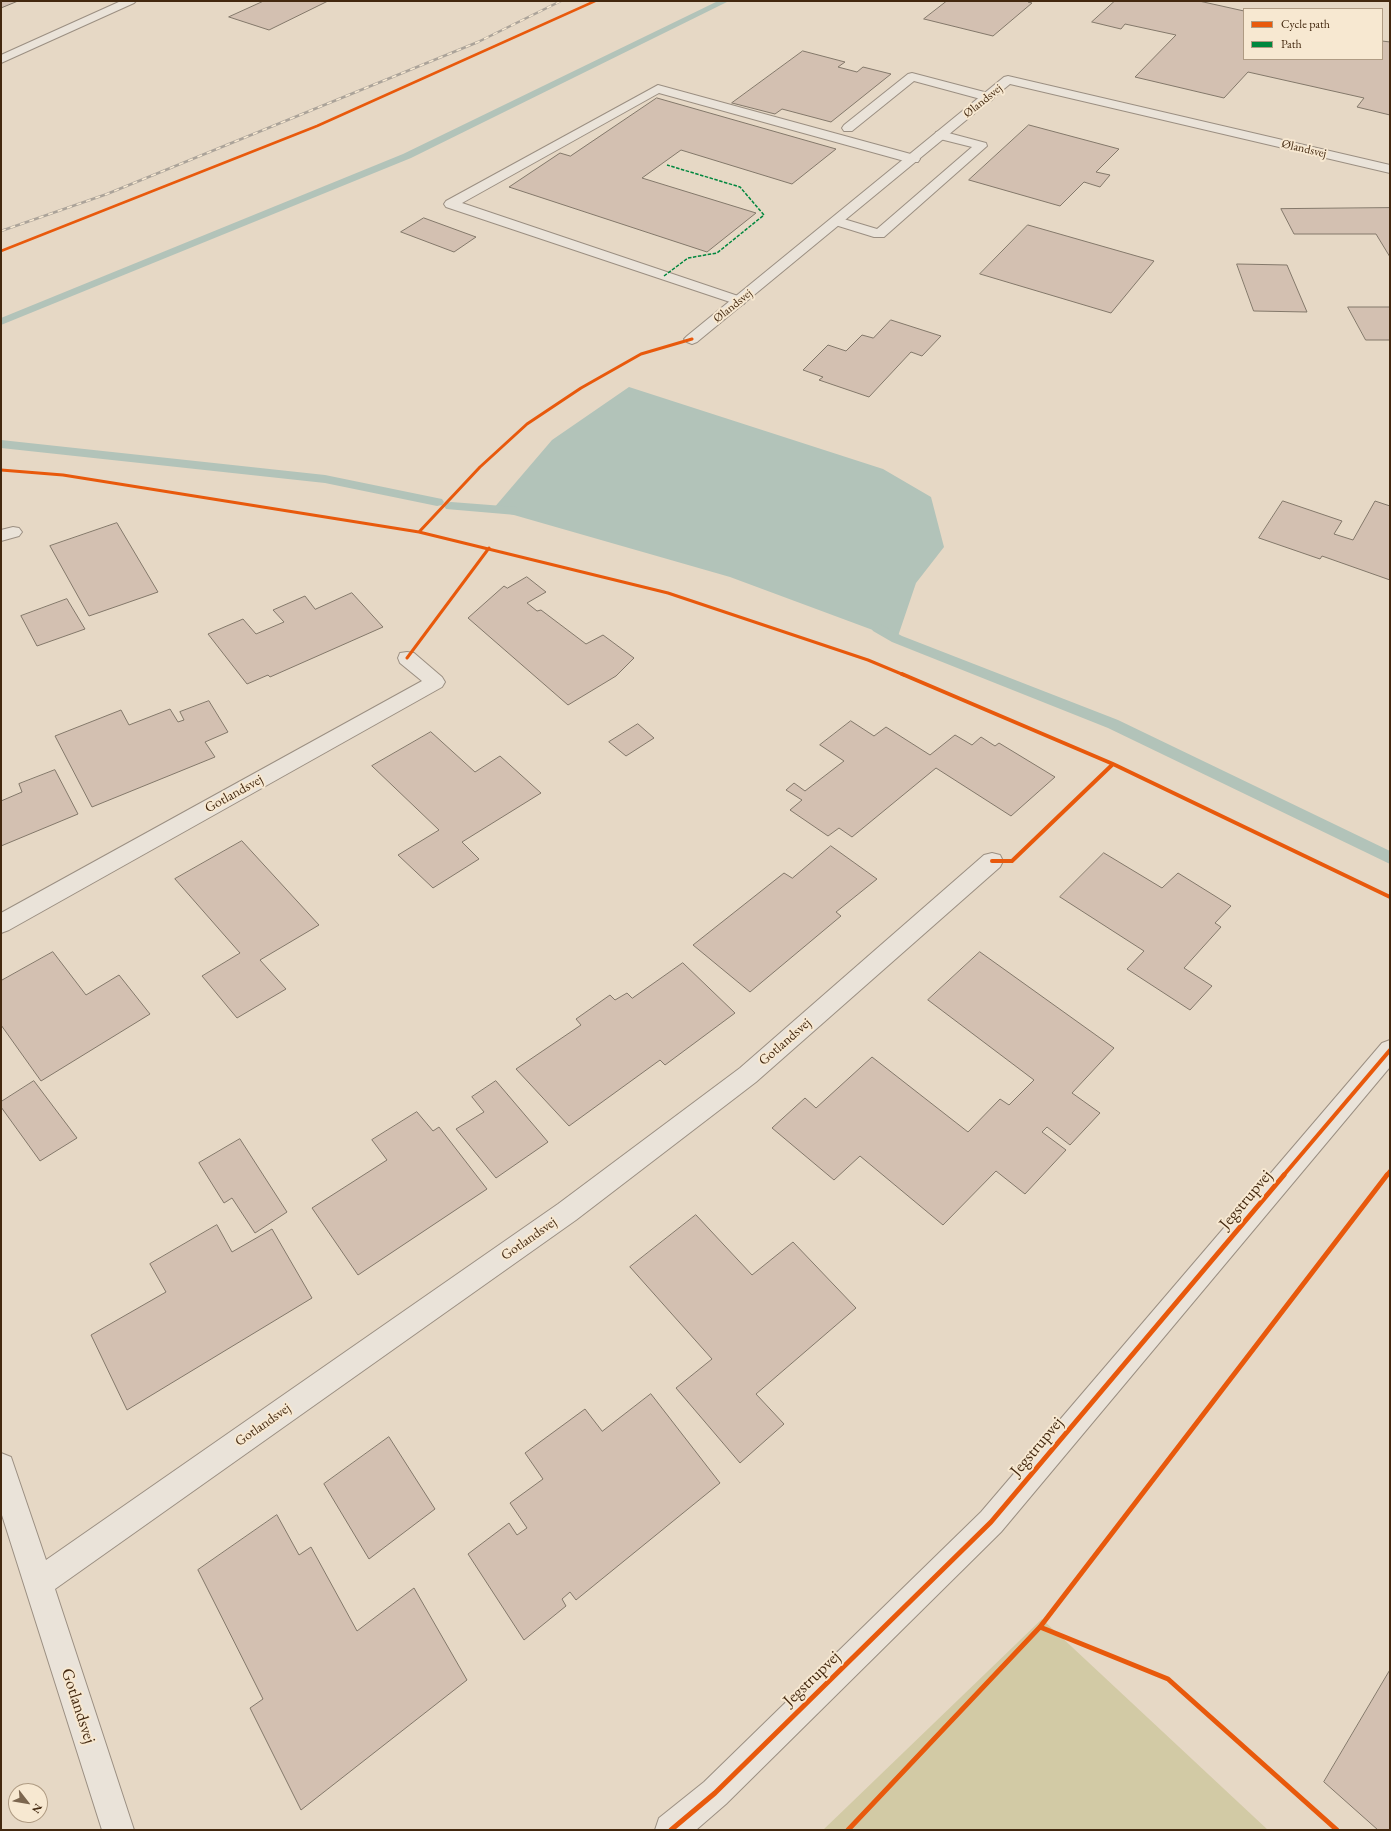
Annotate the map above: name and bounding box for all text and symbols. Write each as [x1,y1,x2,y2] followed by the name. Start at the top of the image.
[1243,8,1383,60] legend
[1281,16,1330,32] text: Cycle path
[1281,36,1302,52] text: Path
[961,81,1005,121] street label: Ølandsvej
[1280,137,1328,161] street label: Ølandsvej
[711,286,755,326] street label: Ølandsvej
[202,771,266,817] street label: Gotlandsvej
[755,1015,815,1069] street label: Gotlandsvej
[1215,1166,1277,1234] street label: Jegstrupvej
[498,1214,560,1264] street label: Gotlandsvej
[232,1400,294,1450] street label: Gotlandsvej
[1006,1413,1068,1481] street label: Jegstrupvej
[779,1647,845,1711] street label: Jegstrupvej
[56,1666,100,1746] street label: Gotlandsvej
[8,1783,48,1823] north arrow
[29,1801,46,1816] text: N

